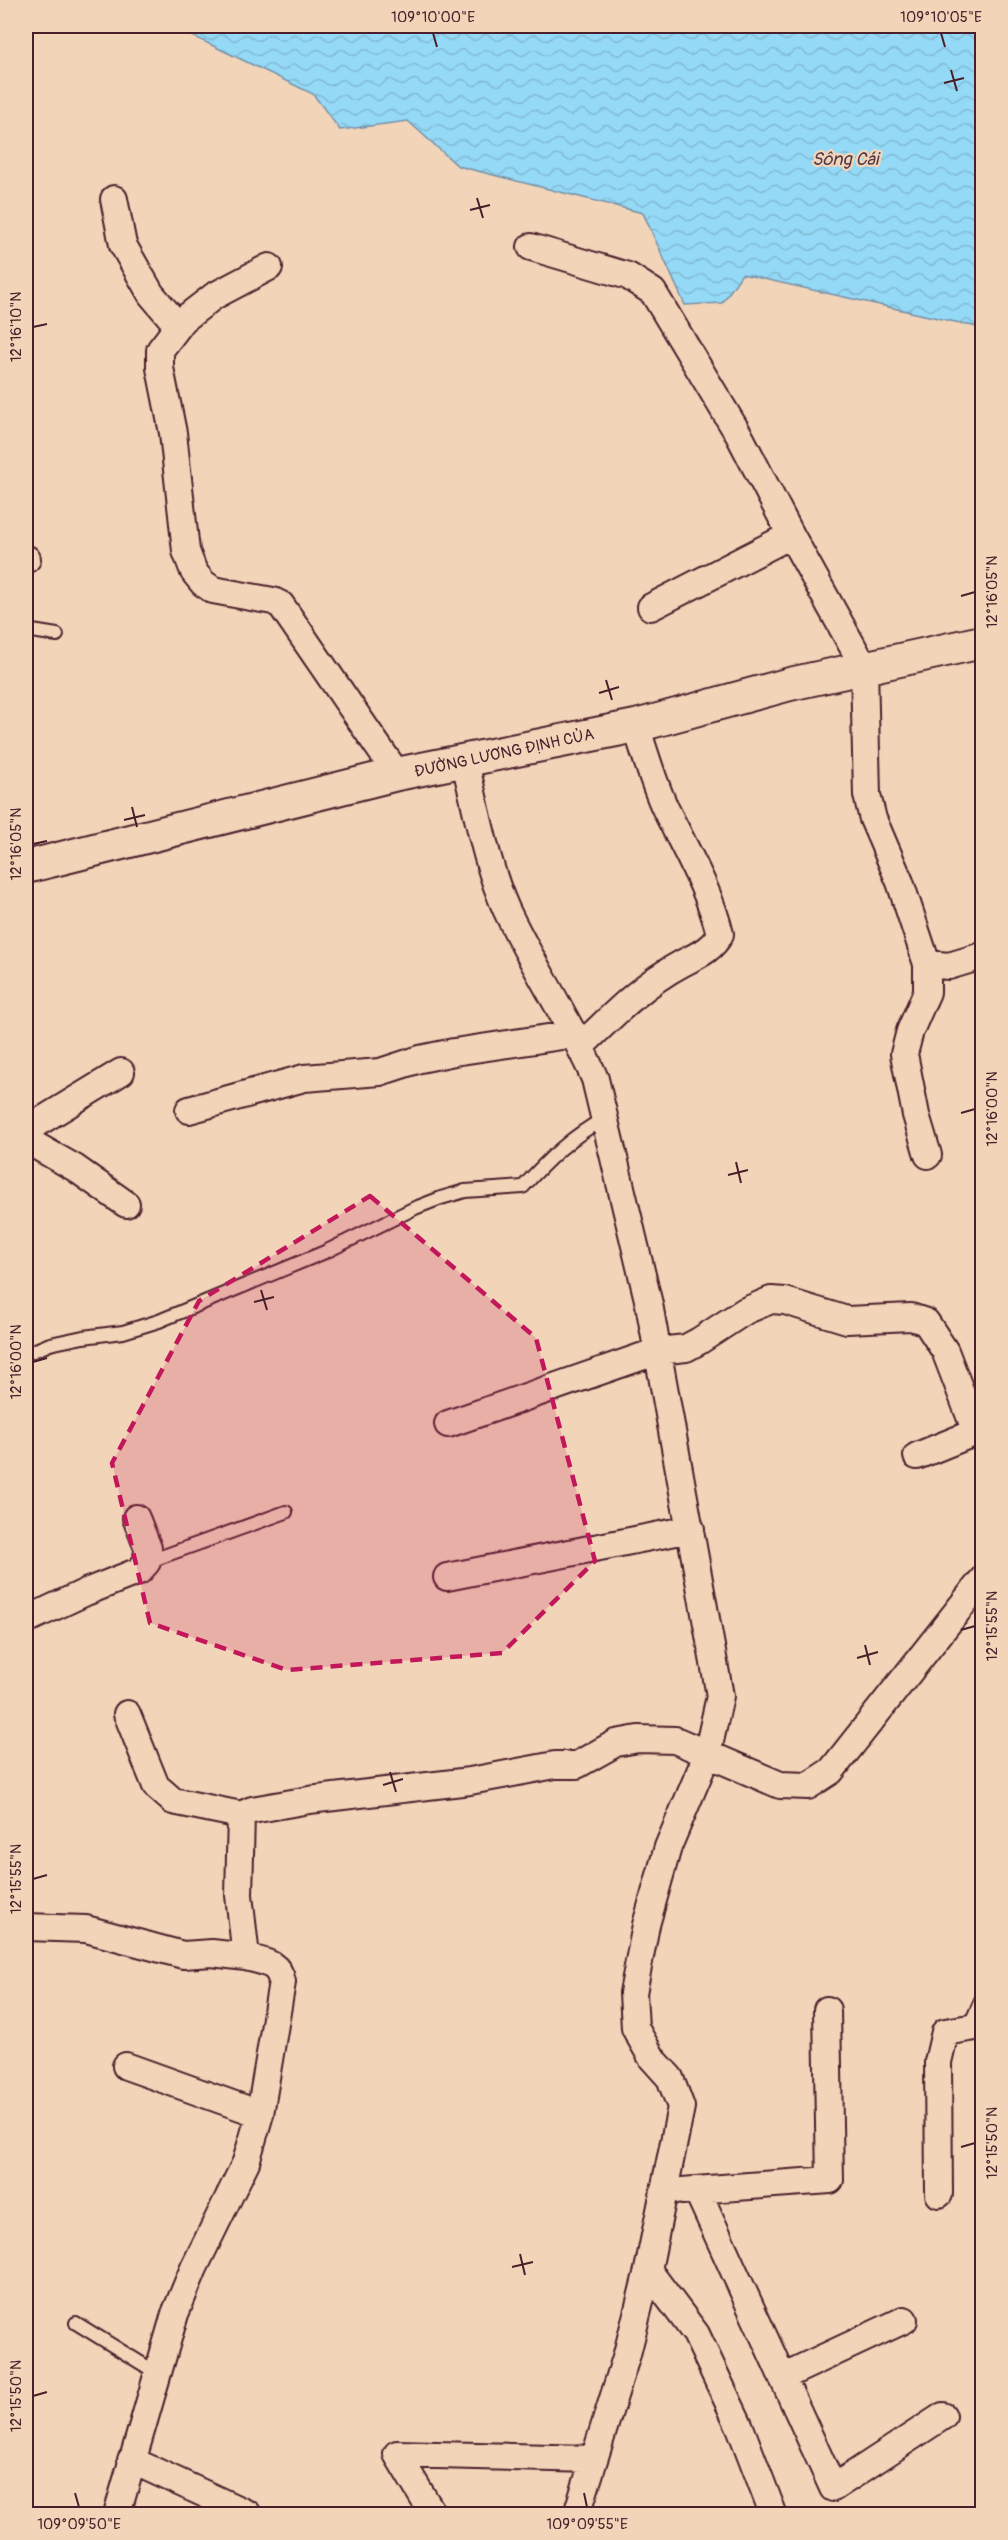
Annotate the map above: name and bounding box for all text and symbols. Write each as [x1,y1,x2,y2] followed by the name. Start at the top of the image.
[391,8,475,27] text: 109°10'00"E
[900,8,982,27] text: 109°10'05"E
[812,148,881,171] water label: Sông Cái
[7,292,26,362] text: 12°16'10"N
[983,556,1002,629] text: 12°16'05"N
[412,724,596,782] street label: ĐƯỜNG LƯƠNG ĐỊNH CỦA
[7,808,26,881] text: 12°16'05"N
[983,1071,1002,1147] text: 12°16'00"N
[7,1324,26,1400] text: 12°16'00"N
[983,1591,1002,1661] text: 12°15'55"N
[7,1844,26,1914] text: 12°15'55"N
[983,2107,1002,2179] text: 12°15'50"N
[7,2360,26,2432] text: 12°15'50"N
[37,2515,121,2534] text: 109°09'50"E
[546,2515,628,2534] text: 109°09'55"E

